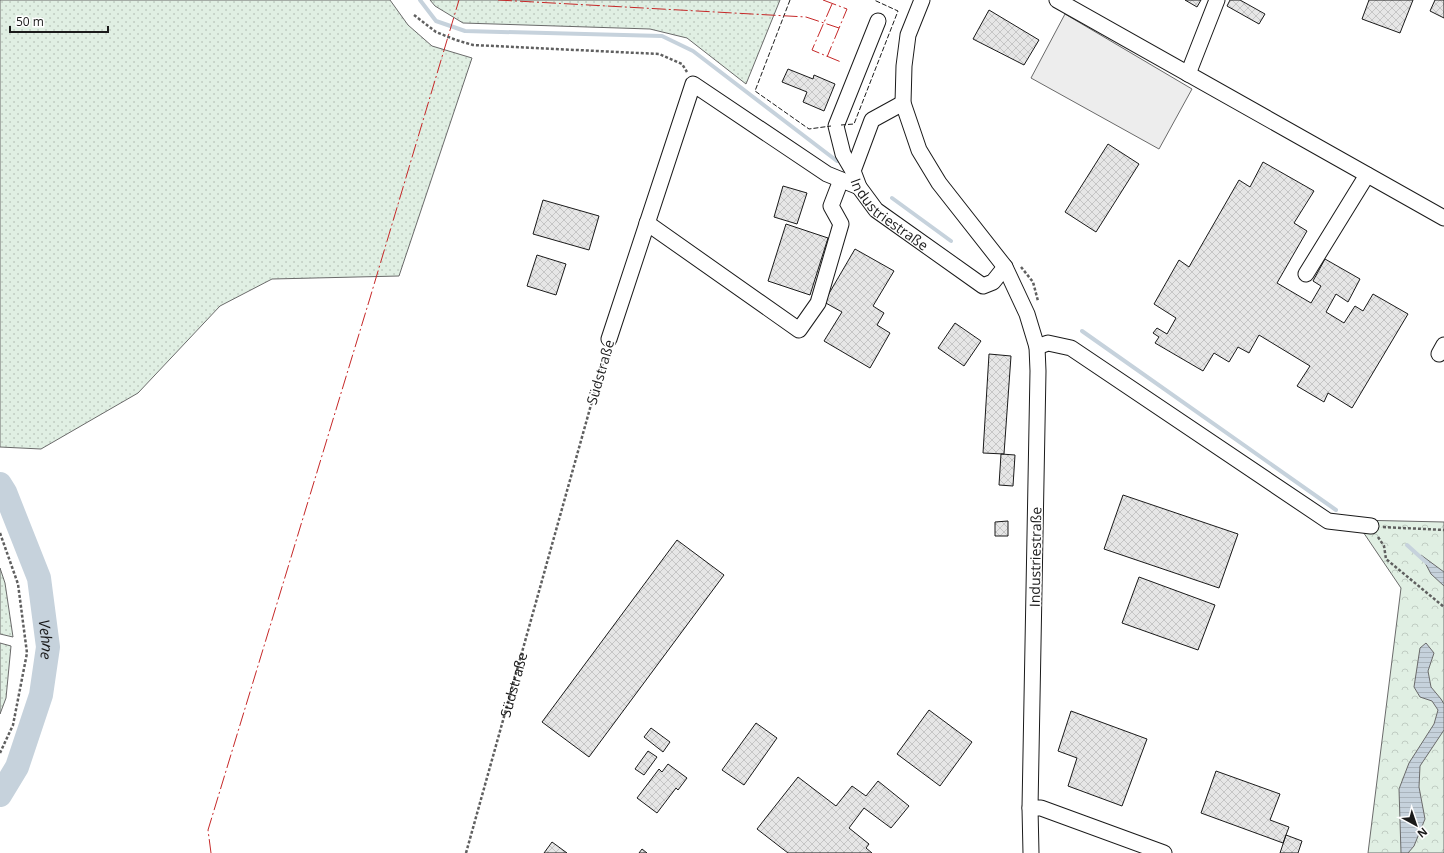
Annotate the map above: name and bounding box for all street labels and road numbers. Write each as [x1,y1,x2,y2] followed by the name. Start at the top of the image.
[847,175,933,254] street label: Industriestraße
[582,337,618,407] street label: Südstraße
[1025,507,1045,607] street label: Industriestraße
[495,650,531,719] street label: Südstraße

